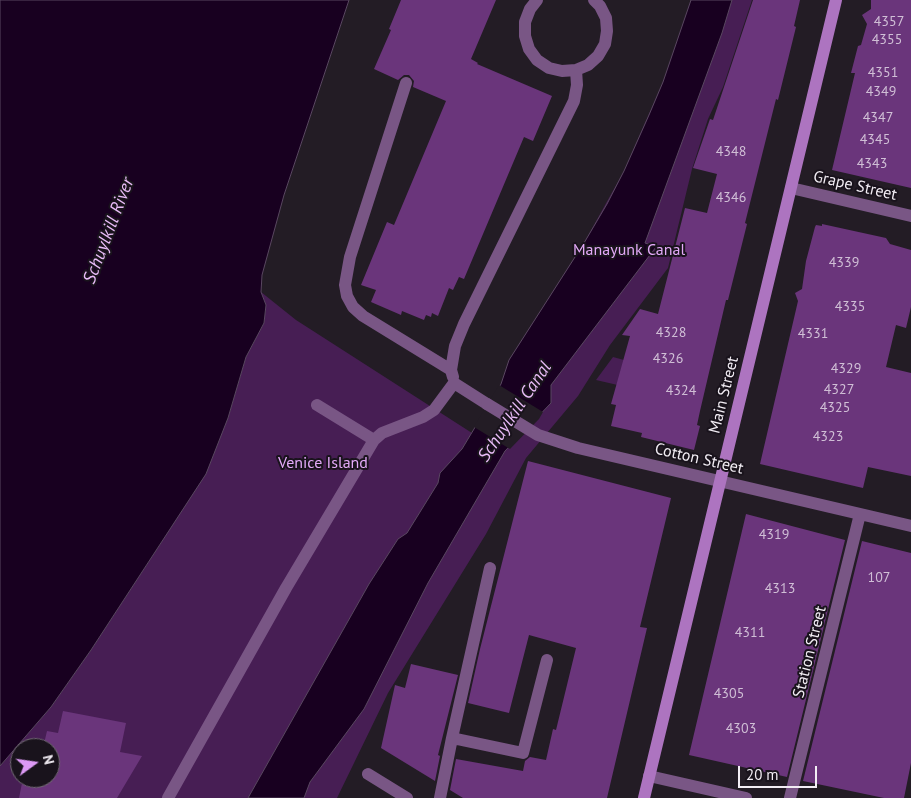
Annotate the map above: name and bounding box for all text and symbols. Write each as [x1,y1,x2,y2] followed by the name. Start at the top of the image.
[874,14,904,30] house number: 4357
[872,32,902,48] house number: 4355
[868,65,898,81] house number: 4351
[866,84,896,100] house number: 4349
[863,110,893,126] house number: 4347
[860,132,890,148] house number: 4345
[716,144,746,160] house number: 4348
[857,156,887,172] house number: 4343
[811,167,899,205] street label: Grape Street
[79,175,139,287] water label: Schuylkill River
[716,190,746,206] house number: 4346
[573,240,685,260] park label: Manayunk Canal
[829,255,859,271] house number: 4339
[835,299,865,315] house number: 4335
[656,325,686,341] house number: 4328
[798,326,828,342] house number: 4331
[653,351,683,367] house number: 4326
[705,354,743,436] street label: Main Street
[474,358,556,466] water label: Schuylkill Canal
[831,361,861,377] house number: 4329
[824,382,854,398] house number: 4327
[666,383,696,399] house number: 4324
[820,400,850,416] house number: 4325
[813,429,843,445] house number: 4323
[653,439,745,479] street label: Cotton Street
[278,453,368,473] park label: Venice Island
[759,527,789,543] house number: 4319
[868,570,890,586] house number: 107
[765,581,795,597] house number: 4313
[789,604,831,700] street label: Station Street
[735,625,765,641] house number: 4311
[714,686,744,702] house number: 4305
[726,721,756,737] house number: 4303
[10,738,60,788] north arrow
[39,753,58,766] text: N
[741,756,820,788] scale bar
[746,765,779,784] text: 20 m

